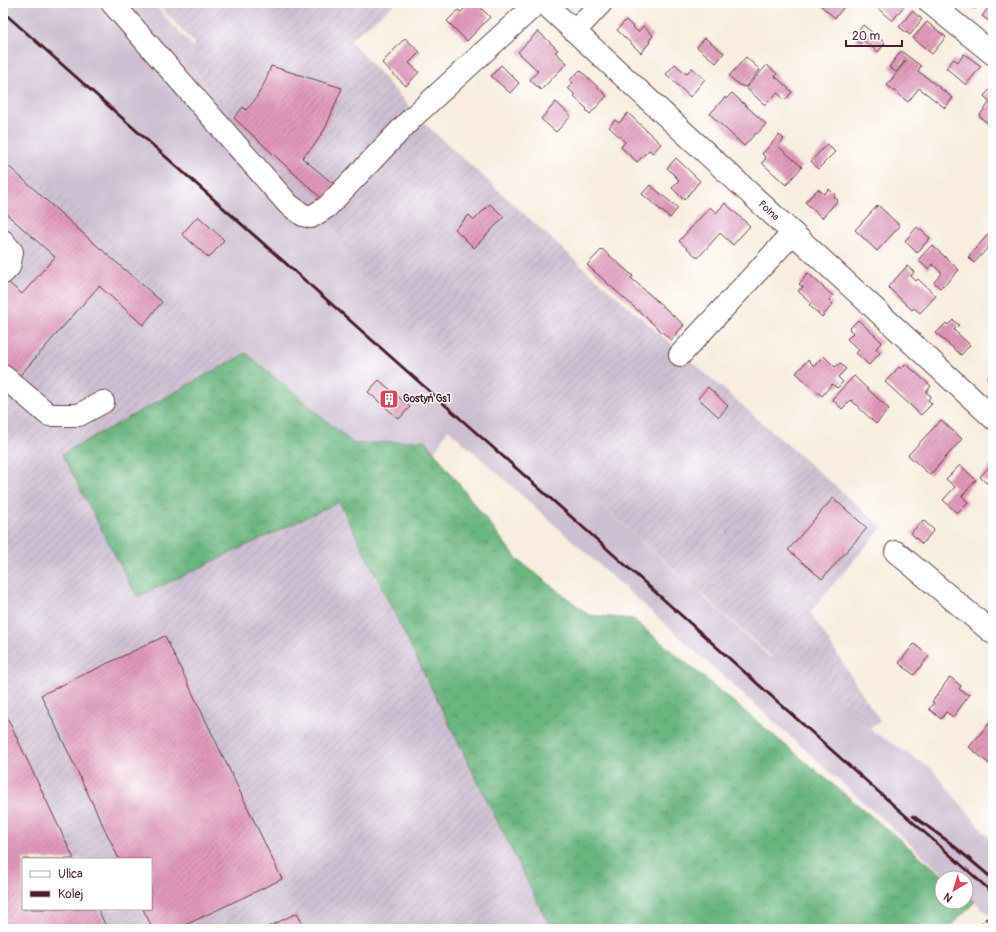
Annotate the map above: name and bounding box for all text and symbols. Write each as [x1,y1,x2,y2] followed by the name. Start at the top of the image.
[846,22,902,48] scale bar
[852,29,881,44] text: 20 m
[756,198,782,223] street label: Polna
[378,388,400,410] building icon: Gostyń Gs1
[403,393,451,405] place label: Gostyń Gs1
[22,858,152,910] legend
[58,867,83,882] text: Ulica
[934,870,974,910] north arrow
[58,887,83,902] text: Kolej
[941,890,955,905] text: N

